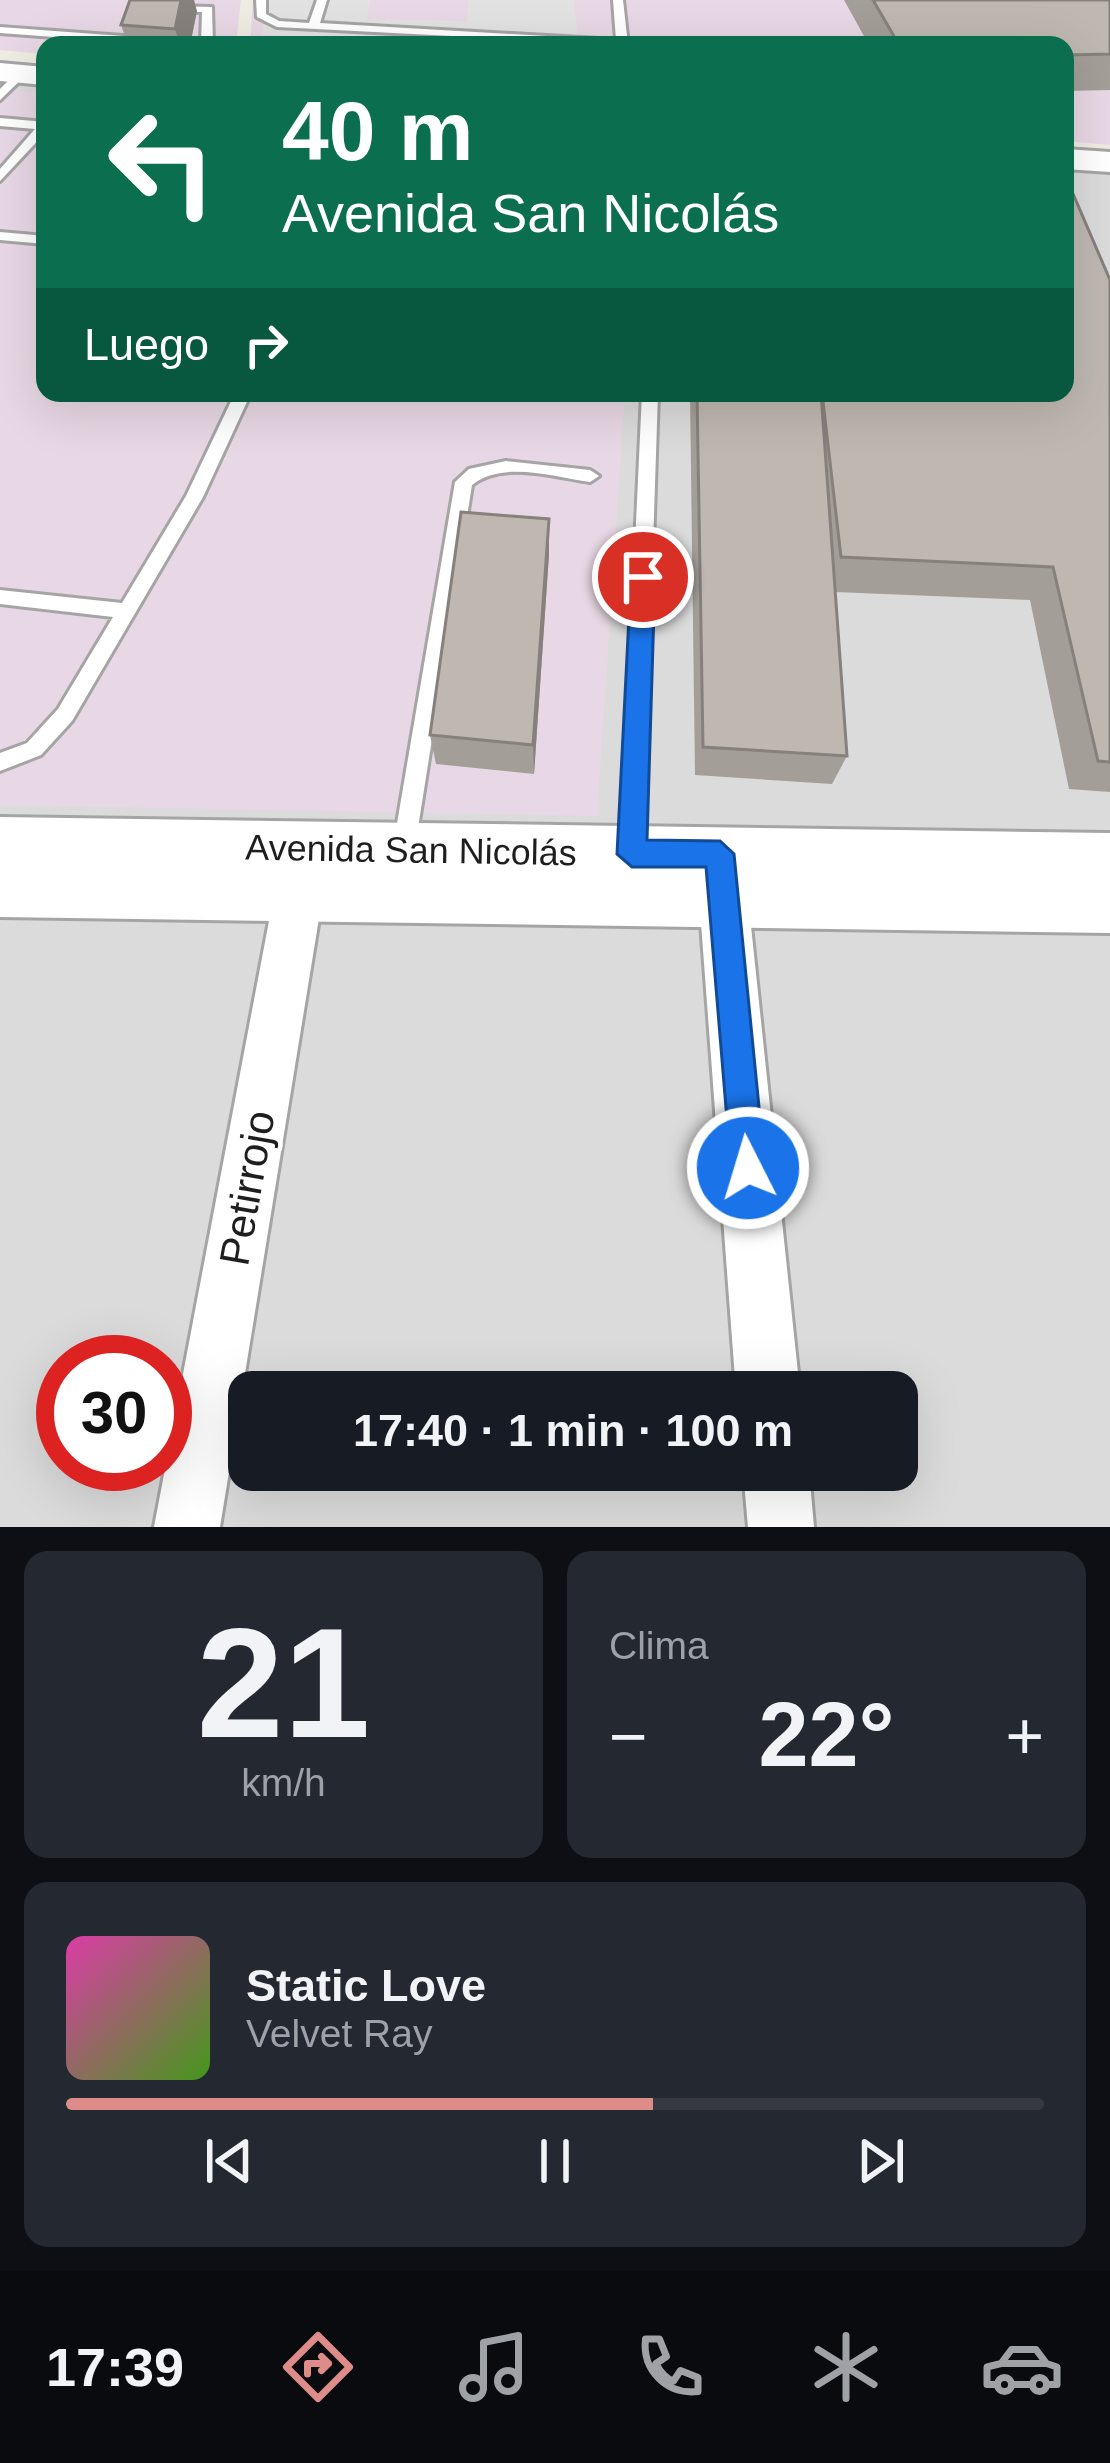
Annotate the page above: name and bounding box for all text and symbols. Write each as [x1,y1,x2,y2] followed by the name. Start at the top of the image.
[84,84,240,240] icon: left
[282,84,473,178] text: 40 m
[282,183,779,243] text: Avenida San Nicolás
[233,312,299,378] icon: right
[84,319,209,370] text: Luego
[592,526,694,628] pin
[610,544,676,610] icon: arrive
[245,827,577,873] street label: Avenida San Nicolás
[685,1105,811,1231] position arrow
[210,1107,284,1269] street label: Petirrojo
[36,1335,192,1491] speed limit sign: 30
[353,1405,793,1456] text: 17:40 · 1 min · 100 m
[197,1596,370,1770] text: 21
[609,1624,709,1667] text: Clima
[758,1685,895,1785] text: 22°
[609,1699,648,1773] text: −
[1005,1699,1044,1773] text: +
[241,1761,326,1804] text: km/h
[246,1960,486,2011] text: Static Love
[246,2012,432,2055] text: Velvet Ray
[196,2128,262,2194] icon: previous
[522,2128,588,2194] icon: pause
[848,2128,914,2194] icon: next
[276,2325,360,2409] icon: directions
[452,2325,536,2409] icon: music
[628,2325,712,2409] icon: phone
[804,2325,888,2409] icon: climate
[980,2325,1064,2409] icon: car
[46,2337,184,2397] text: 17:39

